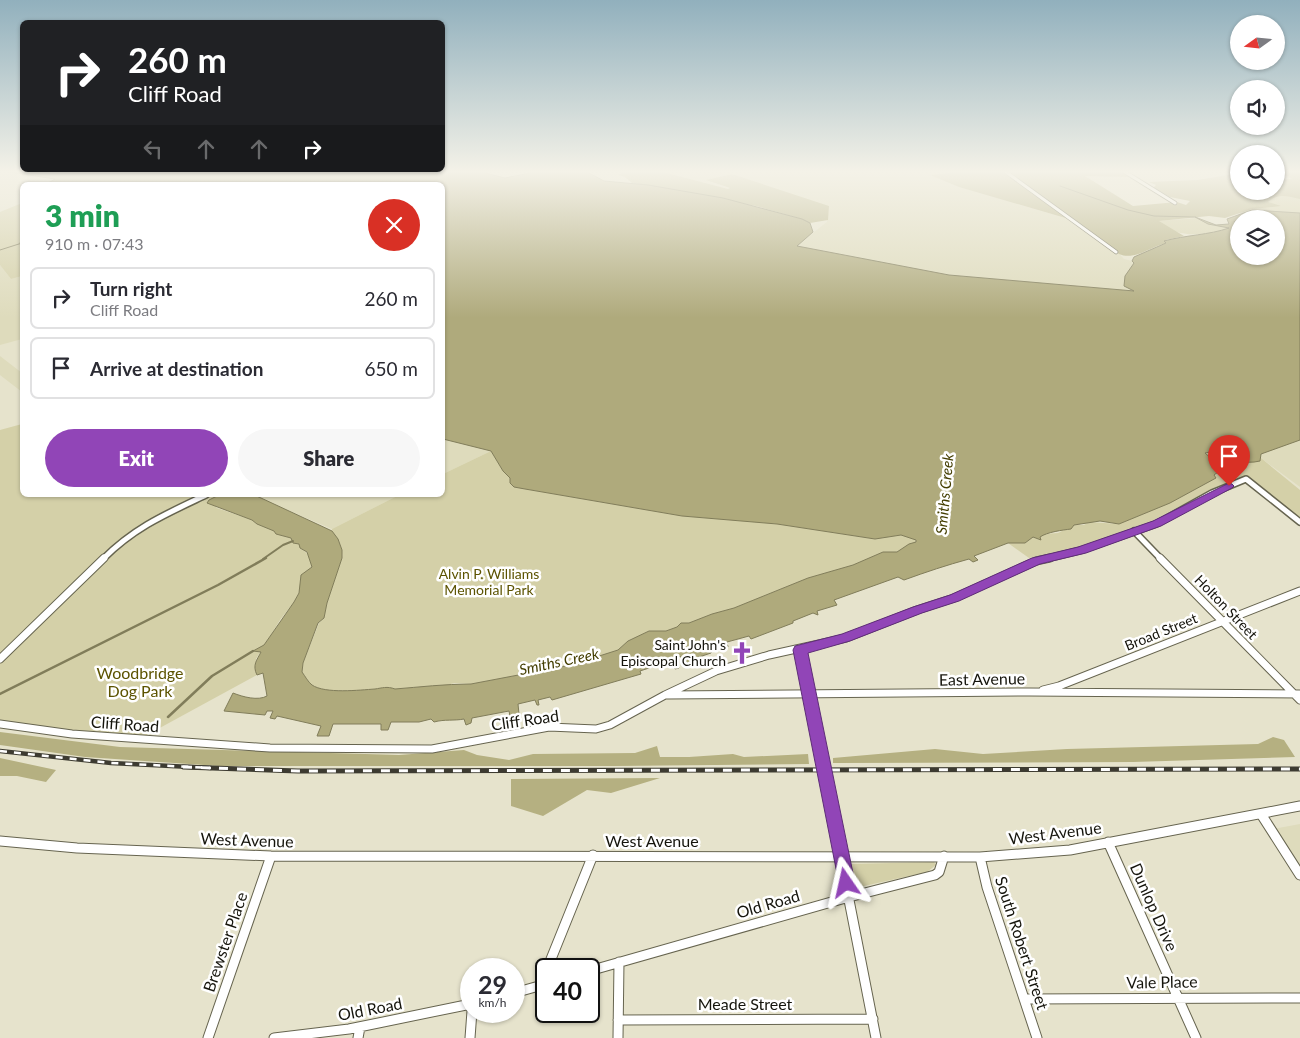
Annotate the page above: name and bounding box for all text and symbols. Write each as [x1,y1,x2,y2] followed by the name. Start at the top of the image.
[1230,15,1285,70] north arrow
[1230,15,1285,265] map controls
[128,38,227,80] text: 260 m
[45,40,110,105] icon: right
[128,80,222,107] text: Cliff Road
[1230,80,1285,135] button: sound
[139,135,167,163] icon: left
[192,135,220,163] icon: ahead
[245,135,273,163] icon: ahead
[298,135,326,163] icon: right
[1230,145,1285,200] button: search
[45,197,120,233] text: 3 min
[368,199,420,251] button: close
[1230,210,1285,265] button: layers
[45,234,144,253] text: 910 m · 07:43
[90,277,172,300] text: Turn right
[47,284,75,312] icon: right
[364,287,418,310] text: 260 m
[90,300,158,319] text: Cliff Road
[47,354,75,382] icon: arrive
[90,357,263,380] text: Arrive at destination
[364,357,418,380] text: 650 m
[45,429,228,487] button: Exit
[238,429,420,487] button: Share
[1208,435,1250,486] pin
[1215,442,1243,470] icon: arrive
[932,452,957,535] water label: Smiths Creek
[439,565,539,598] park label: Alvin P. Williams Memorial Park
[1191,571,1261,642] street label: Holton Street
[1122,609,1200,654] street label: Broad Street
[620,636,726,669] place label: Saint John's Episcopal Church
[729,640,755,666] church icon: Saint John's Episcopal Church
[517,644,601,678] water label: Smiths Creek
[97,663,184,700] park label: Woodbridge Dog Park
[939,668,1025,689] street label: East Avenue
[490,705,560,734] street label: Cliff Road
[90,712,160,735] street label: Cliff Road
[1007,817,1102,848] street label: West Avenue
[200,828,294,851] street label: West Avenue
[605,831,699,850] street label: West Avenue
[819,856,871,908] position arrow
[1127,860,1182,954] street label: Dunlop Drive
[992,874,1053,1012] street label: South Robert Street
[734,885,802,922] street label: Old Road
[199,889,251,994] street label: Brewster Place
[535,958,600,1023] speed limit sign: 40
[478,969,507,999] text: 29
[1126,971,1198,992] street label: Vale Place
[336,993,404,1024] street label: Old Road
[698,994,793,1013] street label: Meade Street
[478,995,507,1010] text: km/h

